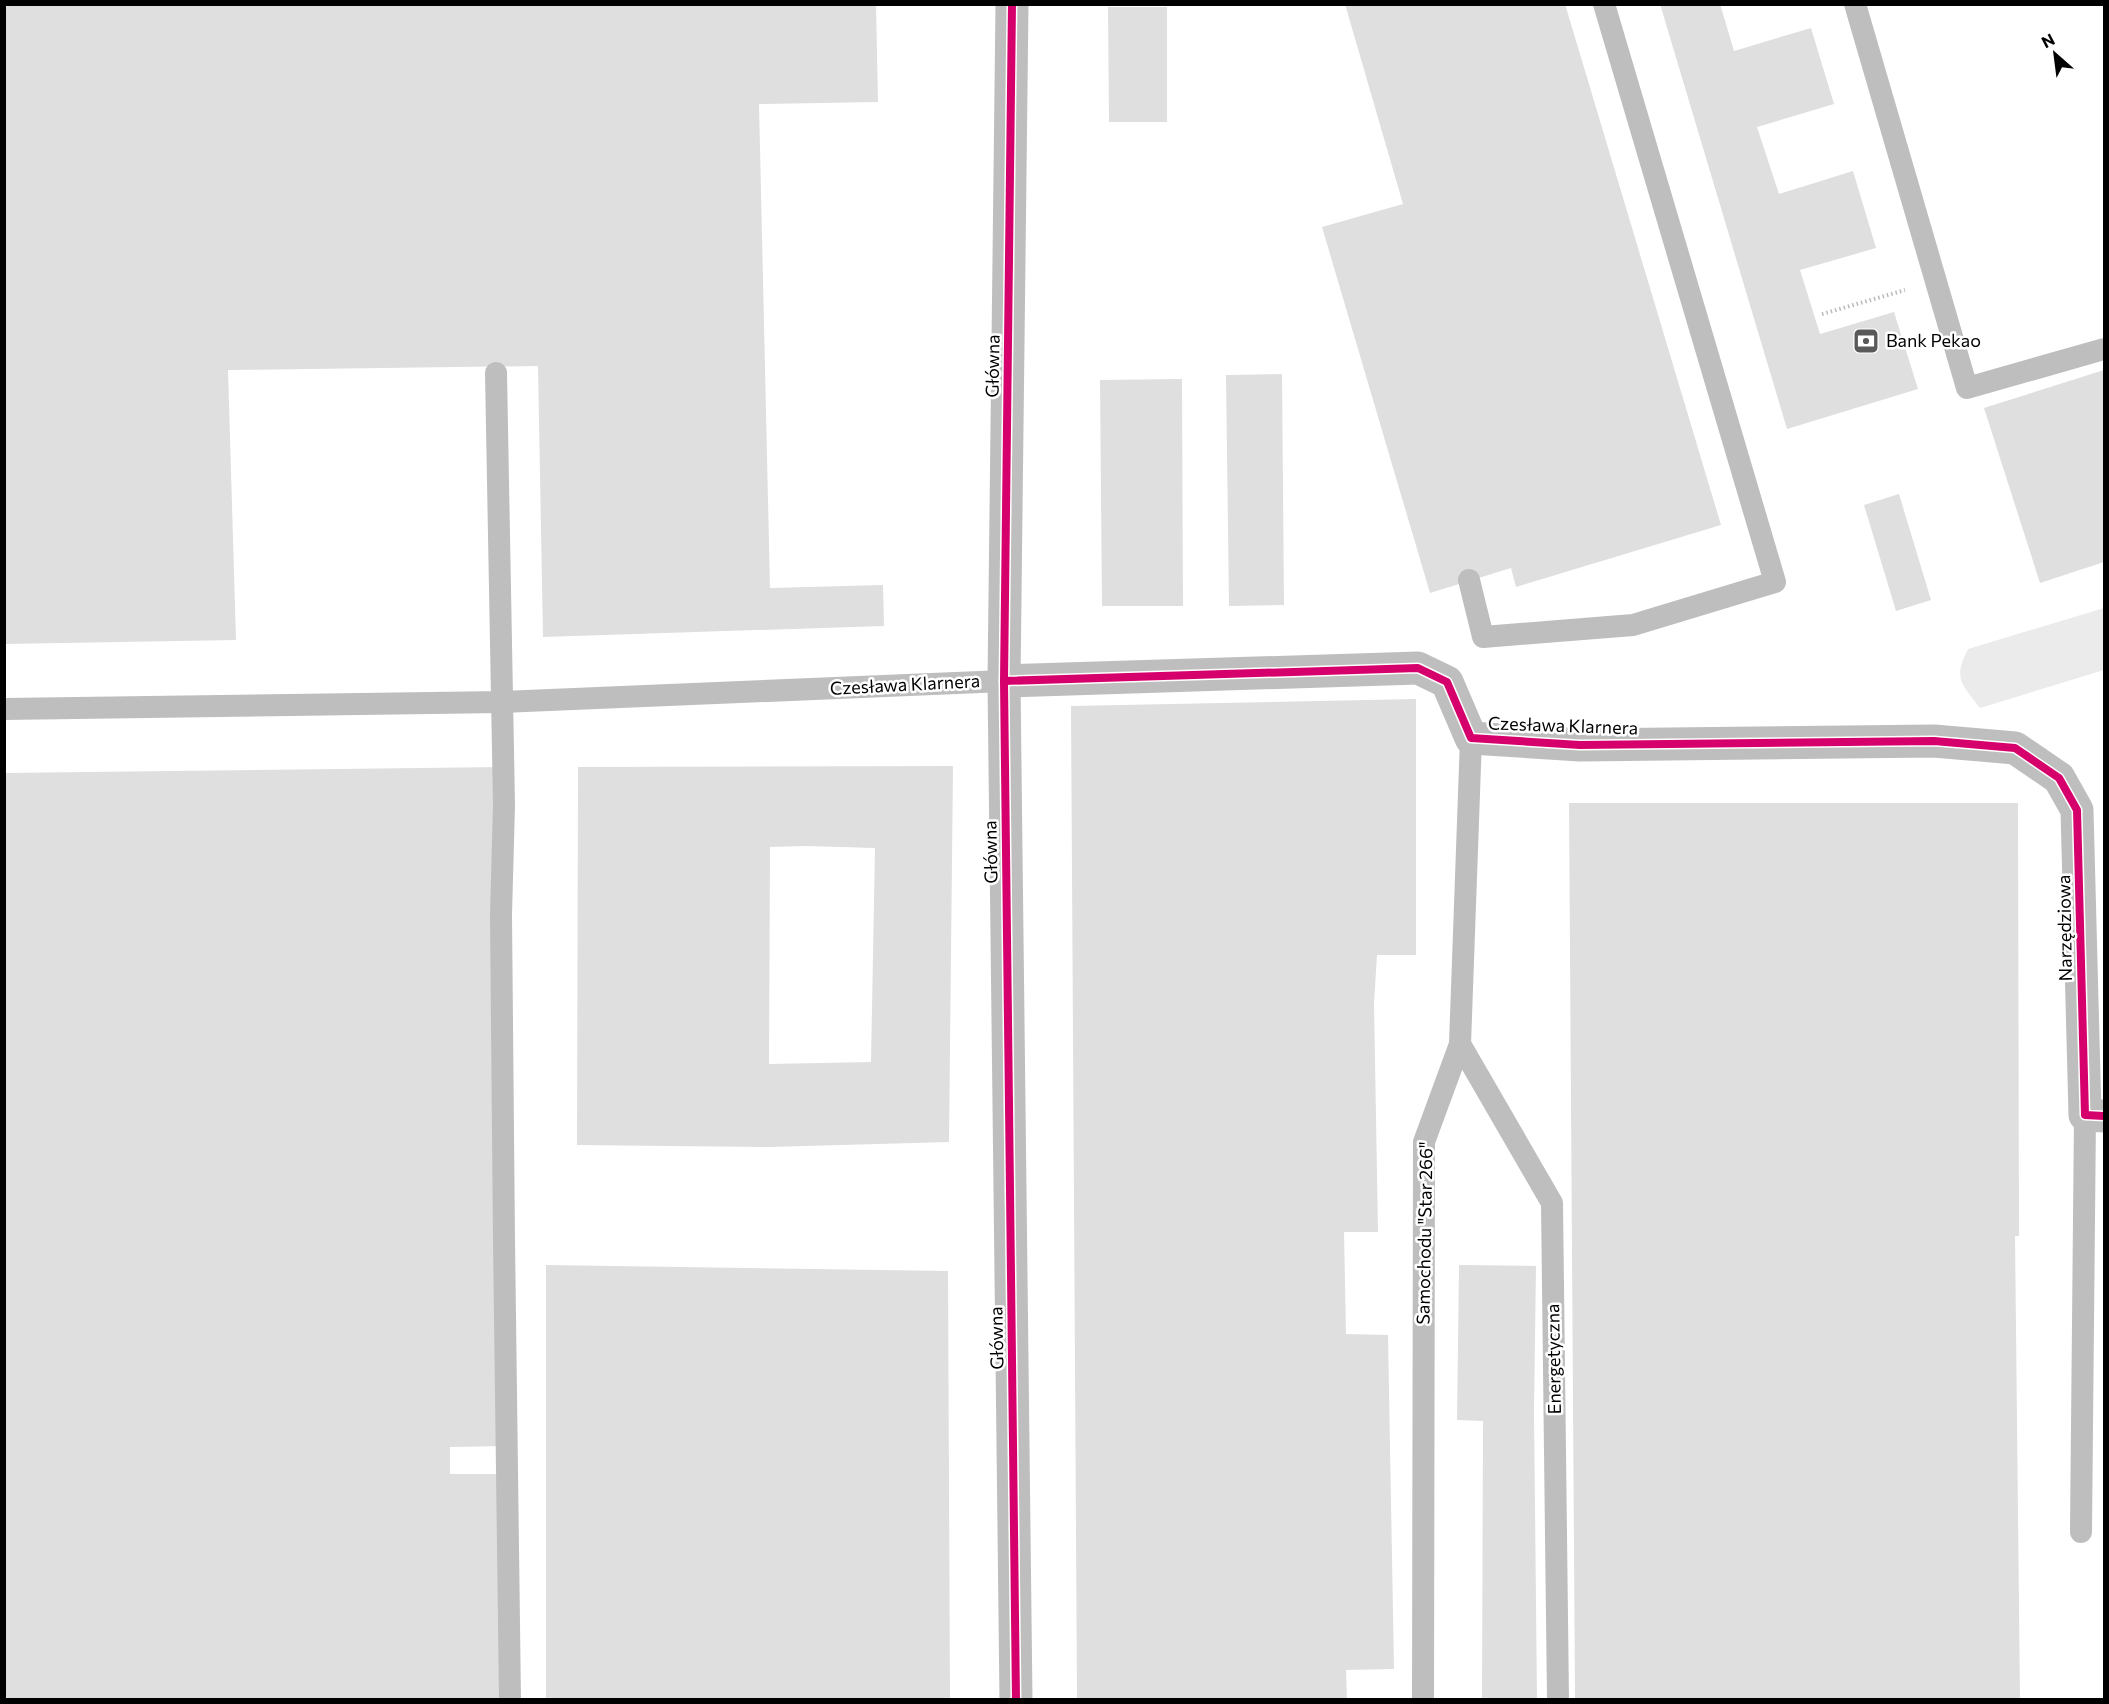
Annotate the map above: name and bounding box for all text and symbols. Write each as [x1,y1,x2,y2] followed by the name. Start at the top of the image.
[2025,24,2085,84] north arrow
[2038,29,2057,52] text: N
[1851,326,1881,356] bank icon: Bank Pekao
[1886,329,1981,351] place label: Bank Pekao
[980,334,1004,398] street label: Główna
[829,669,980,699] street label: Czesława Klarnera
[1488,711,1638,739] street label: Czesława Klarnera
[978,820,1002,884] street label: Główna
[2052,875,2076,982] street label: Narzędziowa
[1411,1141,1437,1325] street label: Samochodu "Star 266"
[1541,1304,1565,1414] street label: Energetyczna
[984,1306,1008,1370] street label: Główna

